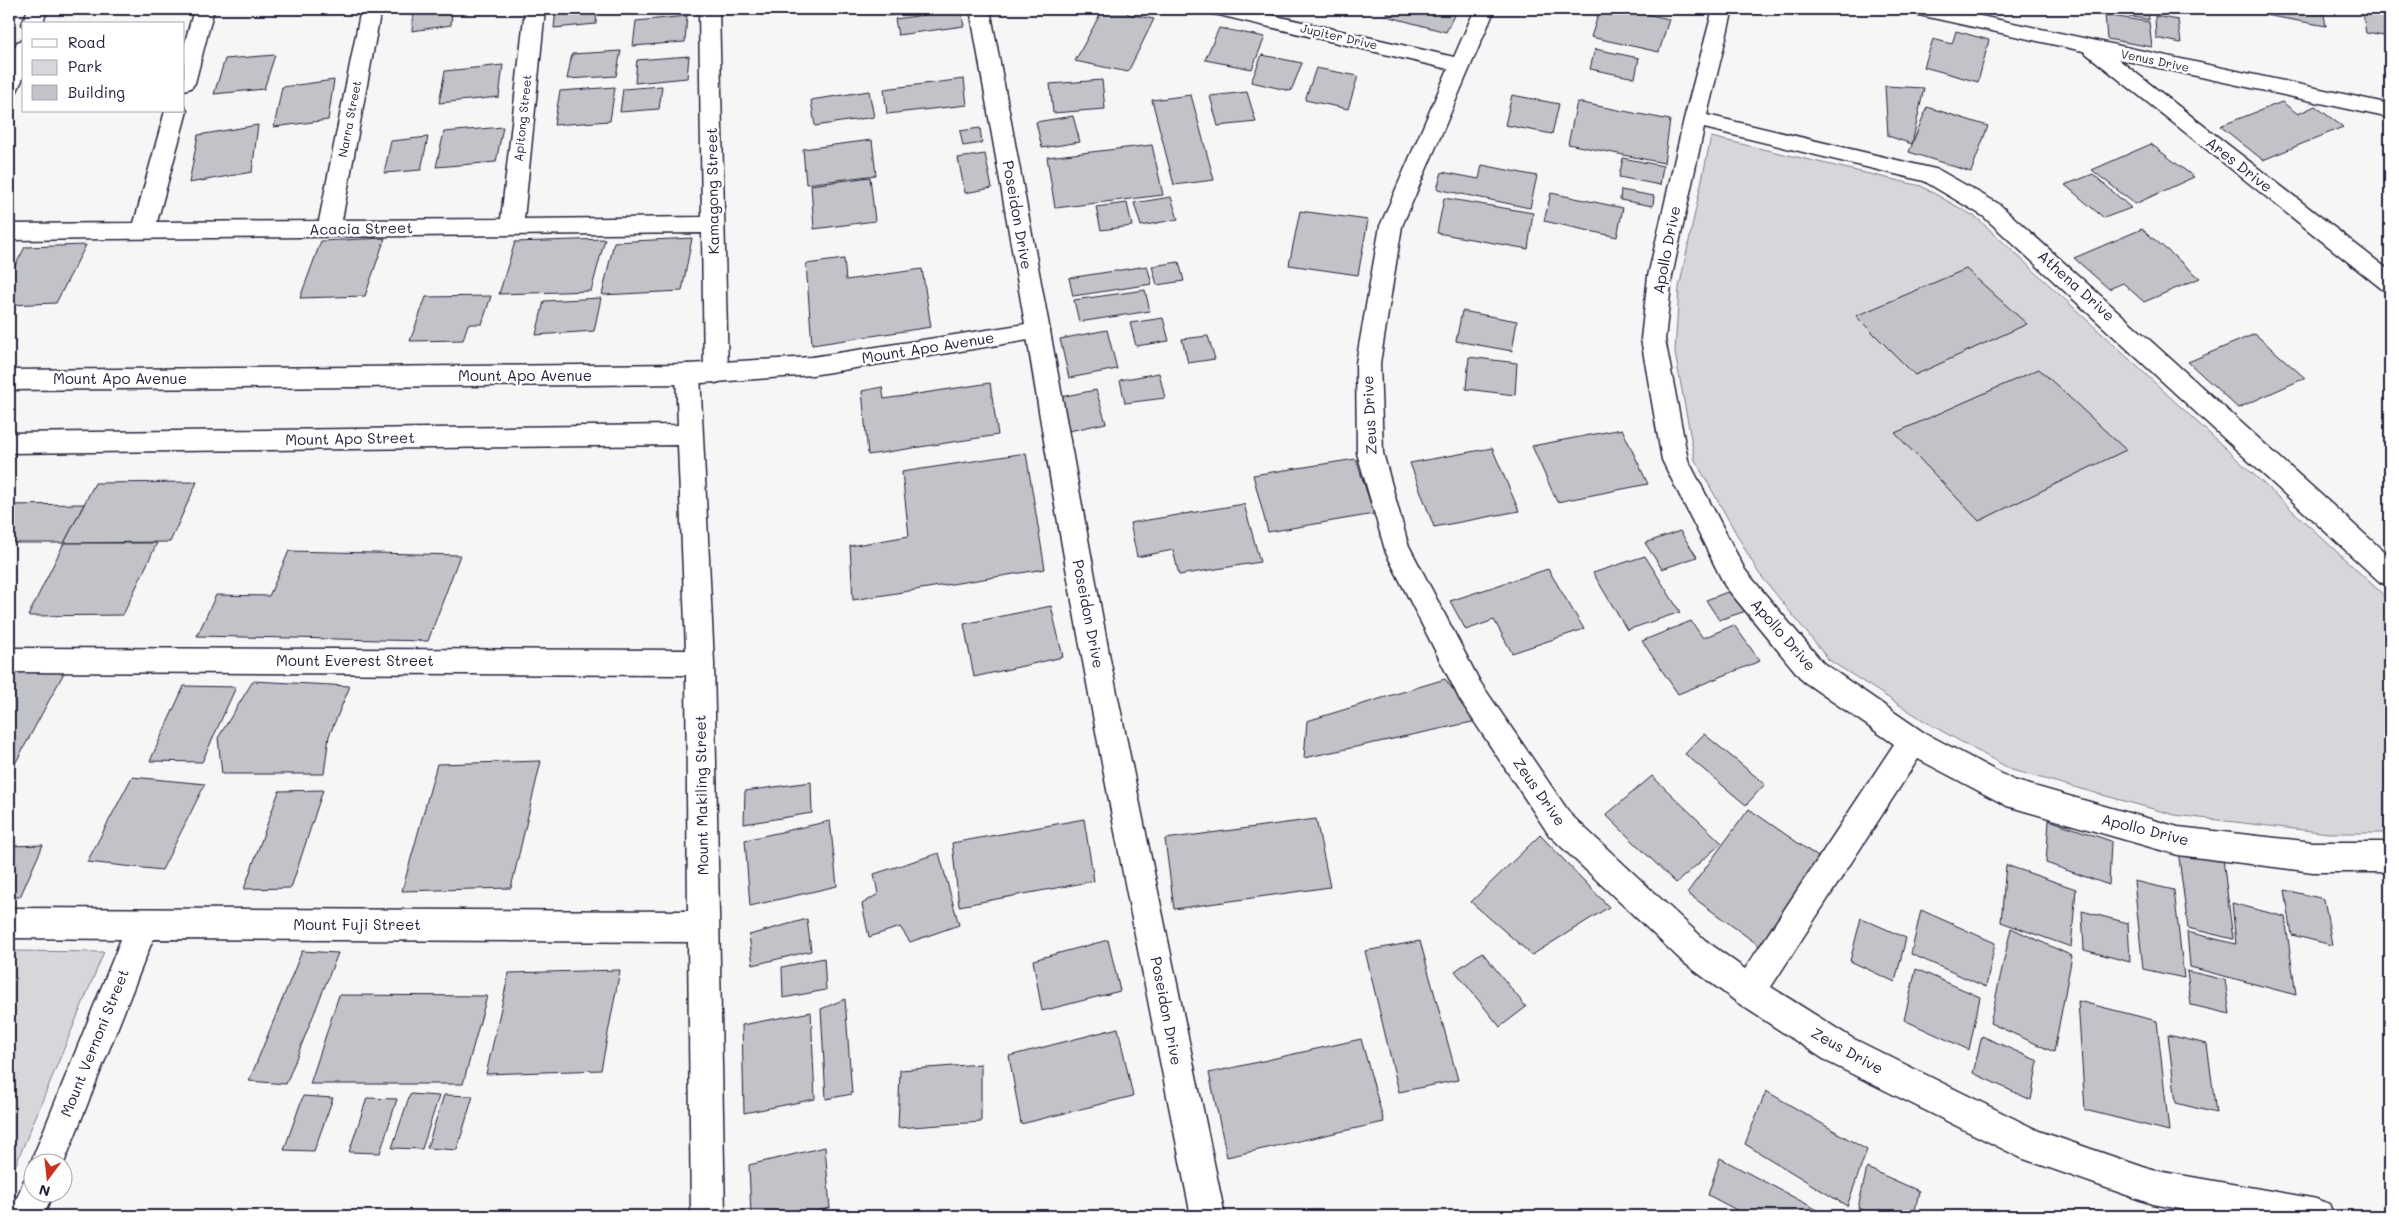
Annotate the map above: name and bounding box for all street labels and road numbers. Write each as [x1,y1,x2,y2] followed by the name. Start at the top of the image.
[1299,19,1379,53] street label: Jupiter Drive
[2119,45,2191,75] street label: Venus Drive
[509,74,535,162] street label: Apitong Street
[334,79,364,159] street label: Narra Street
[701,127,723,255] street label: Kamagong Street
[2202,132,2277,196] street label: Ares Drive
[999,159,1037,271] street label: Poseidon Drive
[1648,204,1684,296] street label: Apollo Drive
[309,217,413,239] street label: Acacia Street
[2034,245,2119,325] street label: Athena Drive
[860,327,996,367] street label: Mount Apo Avenue
[458,365,592,385] street label: Mount Apo Avenue
[53,368,187,388] street label: Mount Apo Avenue
[1357,375,1381,455] street label: Zeus Drive
[285,427,415,449] street label: Mount Apo Street
[1069,558,1109,670] street label: Poseidon Drive
[1747,594,1821,675] street label: Apollo Drive
[276,650,434,670] street label: Mount Everest Street
[690,715,712,875] street label: Mount Makiling Street
[1509,753,1571,830] street label: Zeus Drive
[2099,809,2191,850] street label: Apollo Drive
[293,914,421,934] street label: Mount Fuji Street
[1147,955,1187,1067] street label: Poseidon Drive
[55,966,133,1120] street label: Mount Vernoni Street
[1808,1022,1887,1078] street label: Zeus Drive

